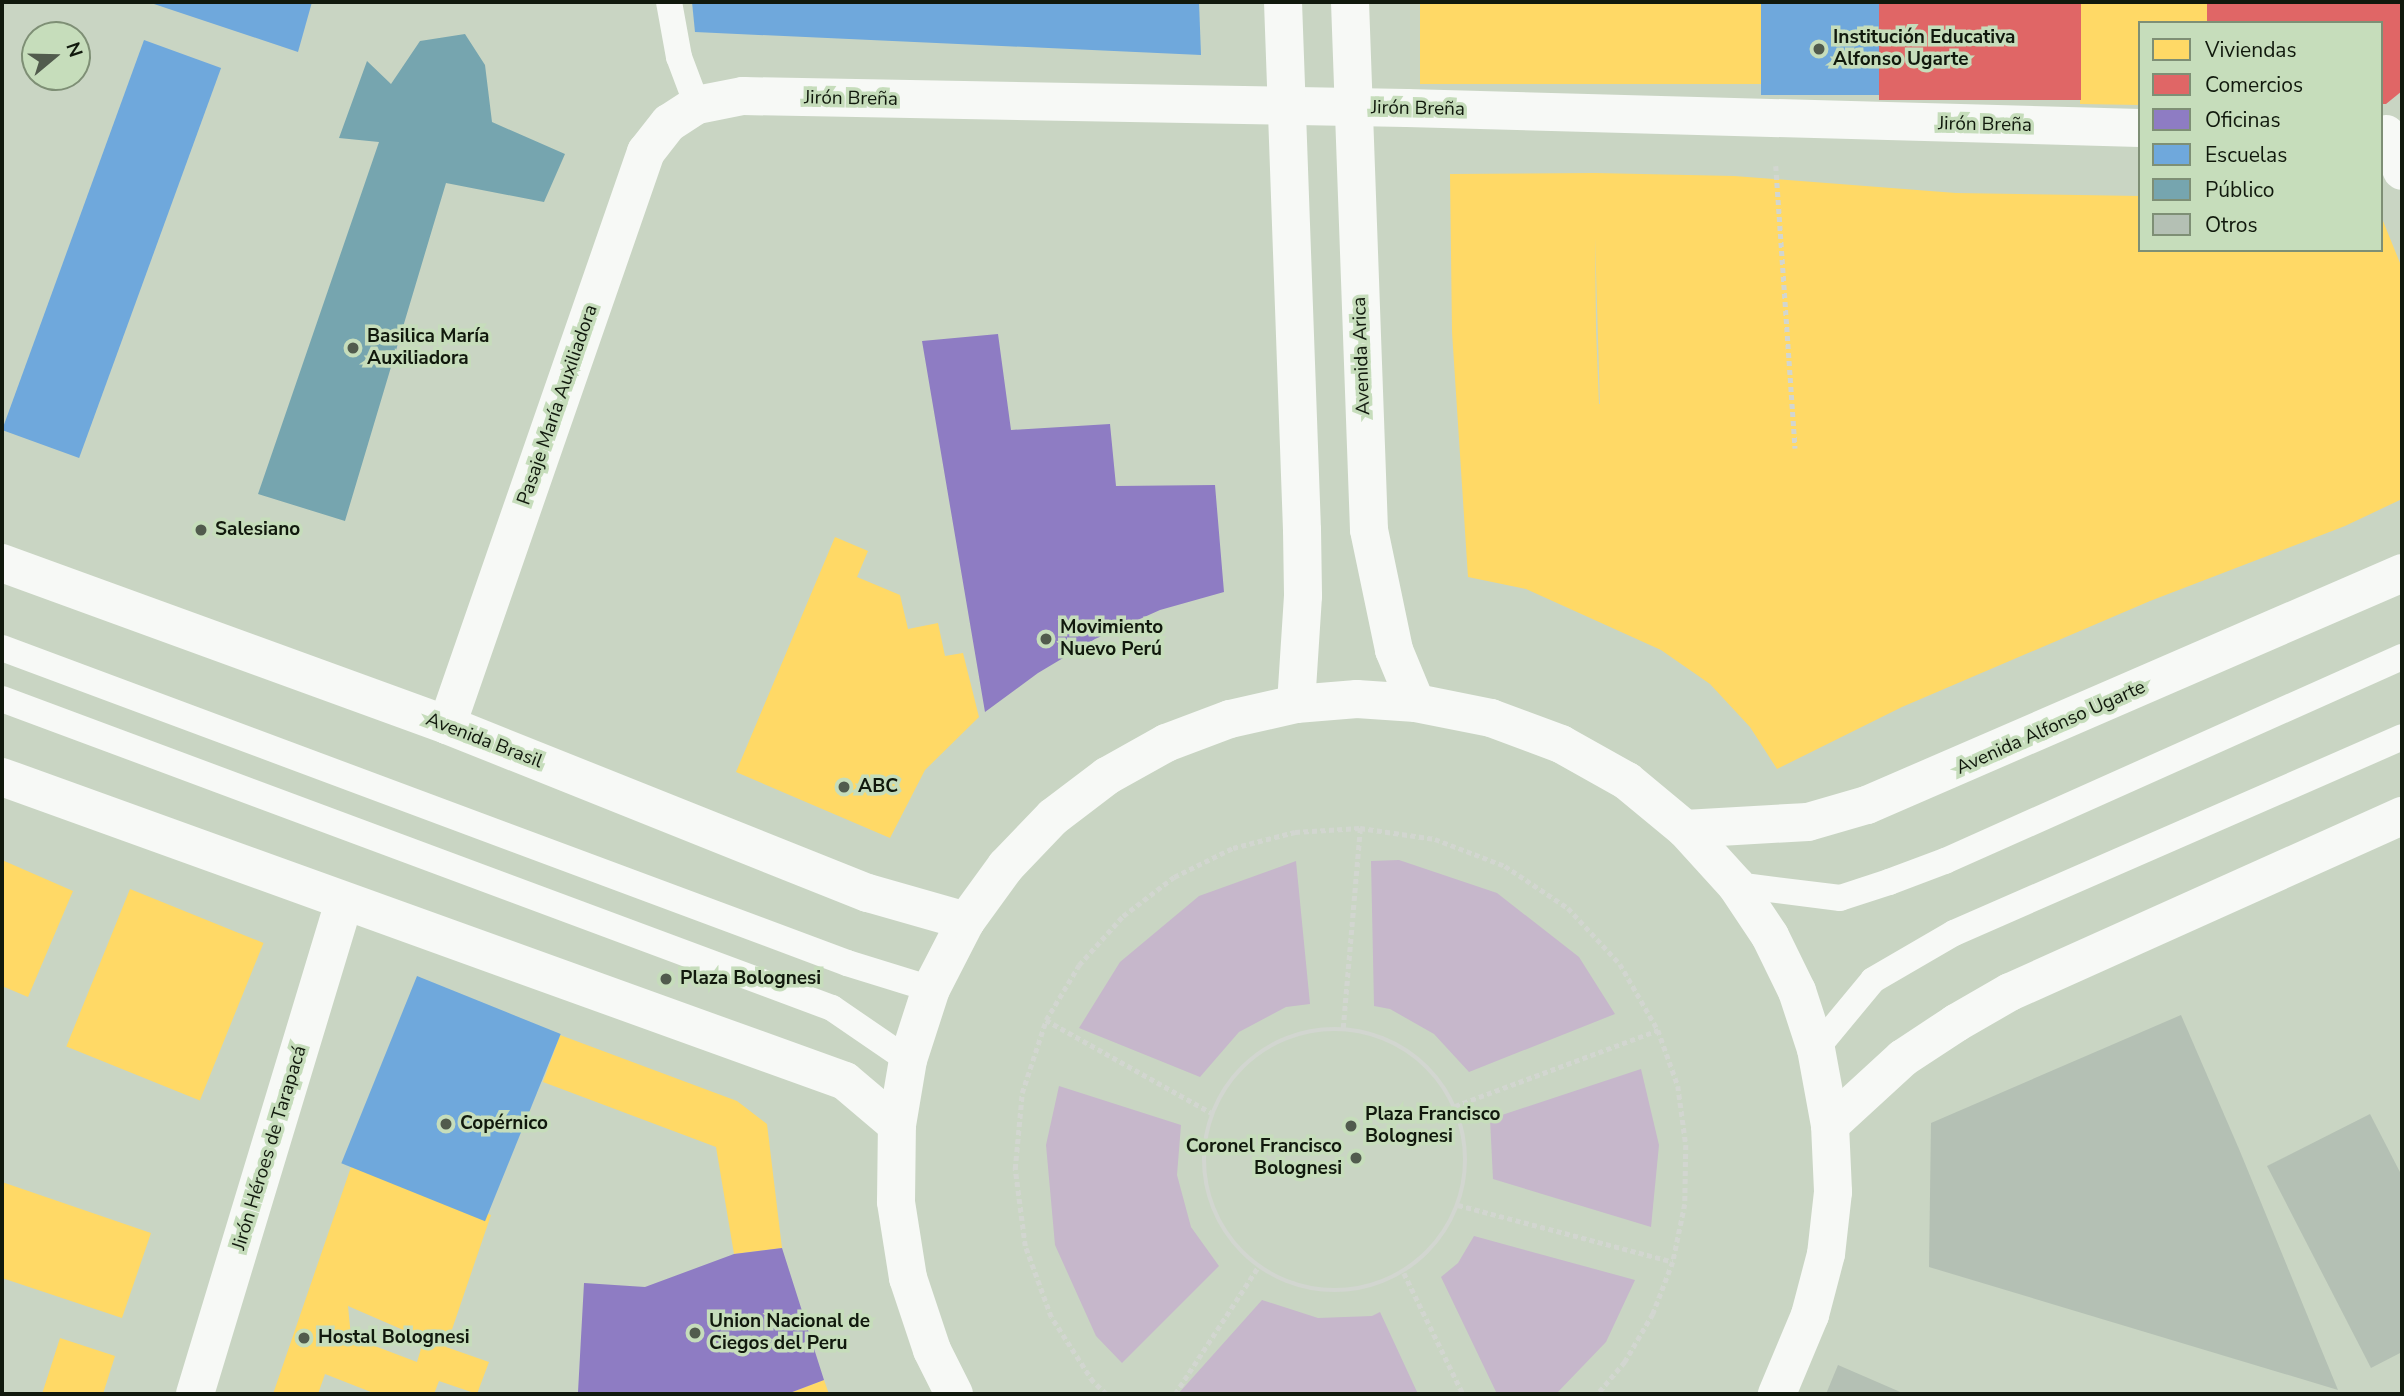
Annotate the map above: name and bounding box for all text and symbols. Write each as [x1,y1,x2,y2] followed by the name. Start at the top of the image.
[21,21,91,91] north arrow
[2138,21,2383,252] legend
[1833,27,2015,71] place label: Institución Educativa Alfonso Ugarte
[2205,36,2297,64] text: Viviendas
[59,39,89,61] text: N
[1811,41,1827,57] marker: Institución Educativa Alfonso Ugarte
[2205,71,2303,99] text: Comercios
[804,87,898,111] street label: Jirón Breña
[1371,97,1465,121] street label: Jirón Breña
[2205,106,2281,134] text: Oficinas
[1938,113,2032,137] street label: Jirón Breña
[2205,141,2287,169] text: Escuelas
[2205,176,2274,204] text: Público
[2205,211,2258,239] text: Otros
[1349,297,1375,415] street label: Avenida Arica
[513,302,603,508] street label: Pasaje María Auxiliadora
[367,326,489,370] place label: Basilica María Auxiliadora
[345,340,361,356] marker: Basilica María Auxiliadora
[215,519,300,541] place label: Salesiano
[193,522,209,538] marker: Salesiano
[1060,617,1163,661] place label: Movimiento Nuevo Perú
[1038,631,1054,647] marker: Movimiento Nuevo Perú
[1953,676,2149,780] street label: Avenida Alfonso Ugarte
[422,708,546,774] street label: Avenida Brasil
[858,776,898,798] place label: ABC
[836,779,852,795] marker: ABC
[680,968,821,990] place label: Plaza Bolognesi
[658,971,674,987] marker: Plaza Bolognesi
[228,1043,312,1253] street label: Jirón Héroes de Tarapacá
[1365,1104,1500,1148] place label: Plaza Francisco Bolognesi
[460,1113,548,1135] place label: Copérnico
[438,1116,454,1132] marker: Copérnico
[1343,1118,1359,1134] marker: Plaza Francisco Bolognesi
[1186,1136,1342,1180] place label: Coronel Francisco Bolognesi
[1348,1150,1364,1166] marker: Coronel Francisco Bolognesi
[709,1311,870,1355] place label: Union Nacional de Ciegos del Peru
[687,1325,703,1341] marker: Union Nacional de Ciegos del Peru
[318,1327,470,1349] place label: Hostal Bolognesi
[296,1330,312,1346] marker: Hostal Bolognesi

